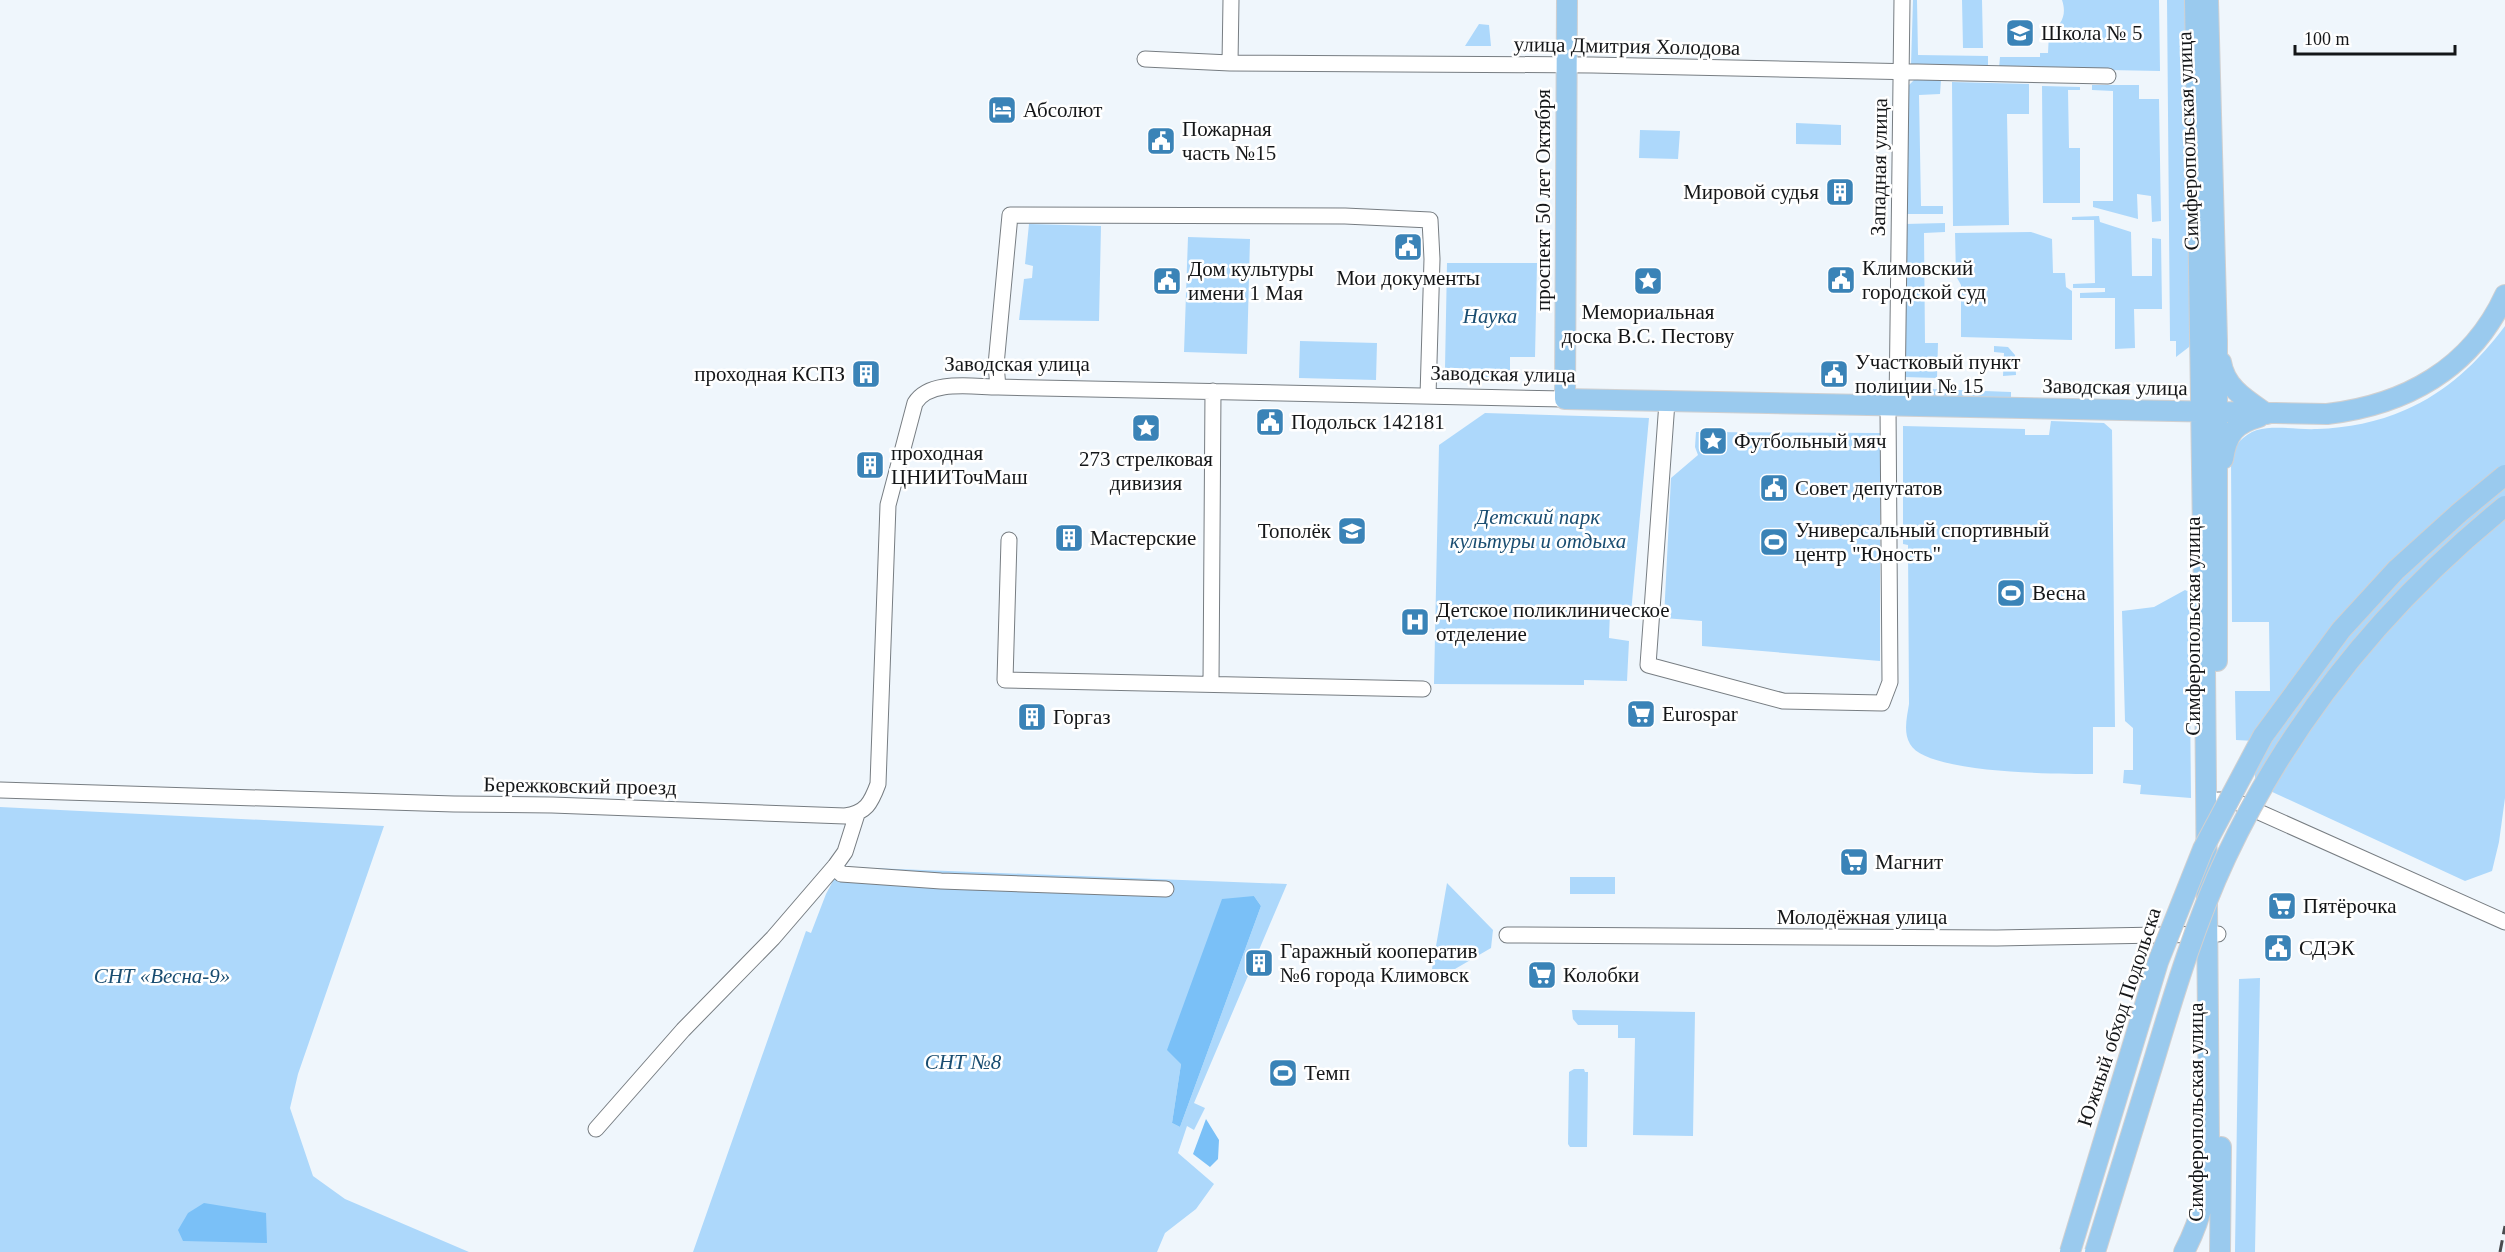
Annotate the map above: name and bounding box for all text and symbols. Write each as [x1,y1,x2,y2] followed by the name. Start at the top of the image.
[2004,17,2036,49] school or university icon: Школа № 5
[2295,18,2456,56] scale bar
[2041,21,2142,45] place label: Школа № 5
[2304,29,2350,49] text: 100 m
[2172,30,2204,251] street label: Симферопольская улица
[1513,32,1741,60] street label: улица Дмитрия Холодова
[1531,89,1555,311] street label: проспект 50 лет Октября
[986,94,1018,126] hotel icon: Абсолют
[1866,97,1892,236] street label: Западная улица
[1023,98,1102,122] place label: Абсолют
[1182,117,1276,165] place label: Пожарная часть №15
[1145,125,1177,157] public building icon: Пожарная часть №15
[1824,176,1856,208] building icon: Мировой судья
[1683,180,1819,204] place label: Мировой судья
[1392,231,1424,263] public building icon: Мои документы
[1862,256,1986,304] place label: Климовский городской суд
[1188,257,1314,305] place label: Дом культуры имени 1 Мая
[1825,264,1857,296] public building icon: Климовский городской суд
[1151,265,1183,297] public building icon: Дом культуры имени 1 Мая
[1632,265,1664,297] place icon: Мемориальная доска В.С. Пестову
[1336,266,1480,290] place label: Мои документы
[1562,300,1735,348] place label: Мемориальная доска В.С. Пестову
[1462,304,1517,328] park label: Наука
[1855,350,2020,398] place label: Участковый пункт полиции № 15
[944,352,1090,376] street label: Заводская улица
[850,358,882,390] building icon: проходная КСПЗ
[1818,358,1850,390] public building icon: Участковый пункт полиции № 15
[1430,361,1577,387] street label: Заводская улица
[694,362,845,386] place label: проходная КСПЗ
[2042,374,2189,400] street label: Заводская улица
[1254,406,1286,438] public building icon: Подольск 142181
[1291,410,1445,434] place label: Подольск 142181
[1130,412,1162,444] place icon: 273 стрелковая дивизия
[1697,425,1729,457] place icon: Футбольный мяч
[1734,429,1887,453] place label: Футбольный мяч
[891,441,1028,489] place label: проходная ЦНИИТочМаш
[1079,447,1213,495] place label: 273 стрелковая дивизия
[854,449,886,481] building icon: проходная ЦНИИТочМаш
[1758,472,1790,504] public building icon: Совет депутатов
[1795,476,1942,500] place label: Совет депутатов
[1450,505,1626,553] park label: Детский парк культуры и отдыха
[1336,515,1368,547] school or university icon: Тополёк
[2181,516,2205,736] street label: Симферопольская улица
[1795,518,2049,566] place label: Универсальный спортивный центр "Юность"
[1258,519,1332,543] place label: Тополёк
[1053,522,1085,554] building icon: Мастерские
[1090,526,1196,550] place label: Мастерские
[1758,526,1790,558] sports icon: Универсальный спортивный центр "Юность"
[1995,577,2027,609] sports icon: Весна
[2032,581,2086,605] place label: Весна
[1436,598,1670,646] place label: Детское поликлиническое отделение
[1399,606,1431,638] hospital icon: Детское поликлиническое отделение
[1625,698,1657,730] supermarket icon: Eurospar
[1016,701,1048,733] building icon: Горгаз
[1662,702,1738,726] place label: Eurospar
[1053,705,1111,729] place label: Горгаз
[483,772,677,800] street label: Бережковский проезд
[1838,846,1870,878] supermarket icon: Магнит
[1875,850,1943,874] place label: Магнит
[2266,890,2298,922] supermarket icon: Пятёрочка
[2303,894,2397,918] place label: Пятёрочка
[2072,904,2166,1129] street label: Южный обход Подольска
[1777,905,1948,929] street label: Молодёжная улица
[2262,932,2294,964] public building icon: СДЭК
[2299,936,2356,960] place label: СДЭК
[1280,939,1477,987] place label: Гаражный кооператив №6 города Климовск
[1243,947,1275,979] building icon: Гаражный кооператив №6 города Климовск
[1526,959,1558,991] supermarket icon: Колобки
[1563,963,1639,987] place label: Колобки
[94,964,230,988] park label: СНТ «Весна-9»
[2184,1002,2208,1222] street label: Симферопольская улица
[925,1050,1002,1074] park label: СНТ №8
[1267,1057,1299,1089] sports icon: Темп
[1304,1061,1350,1085] place label: Темп

